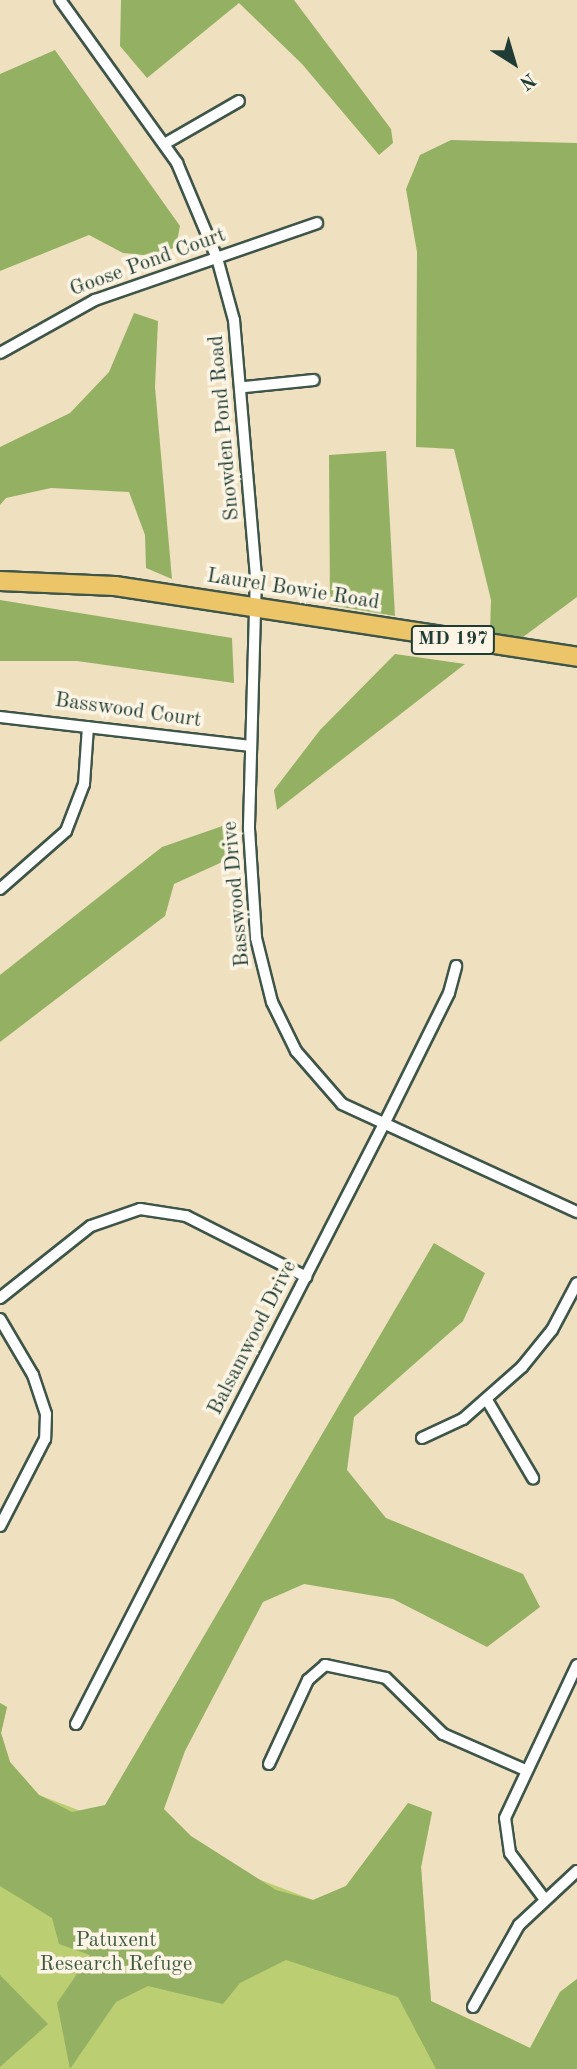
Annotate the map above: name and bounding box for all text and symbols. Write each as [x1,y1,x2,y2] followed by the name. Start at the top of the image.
[479,28,549,98] north arrow
[515,68,538,92] text: N
[67,223,229,303] street label: Goose Pond Court
[204,334,246,522] street label: Snowden Pond Road
[205,564,381,616] street label: Laurel Bowie Road
[409,624,497,656] road number: MD 197
[53,688,203,734] street label: Basswood Court
[218,820,256,968] street label: Basswood Drive
[203,1256,303,1420] street label: Balsamwood Drive
[40,1928,192,1978] park label: Patuxent Research Refuge

